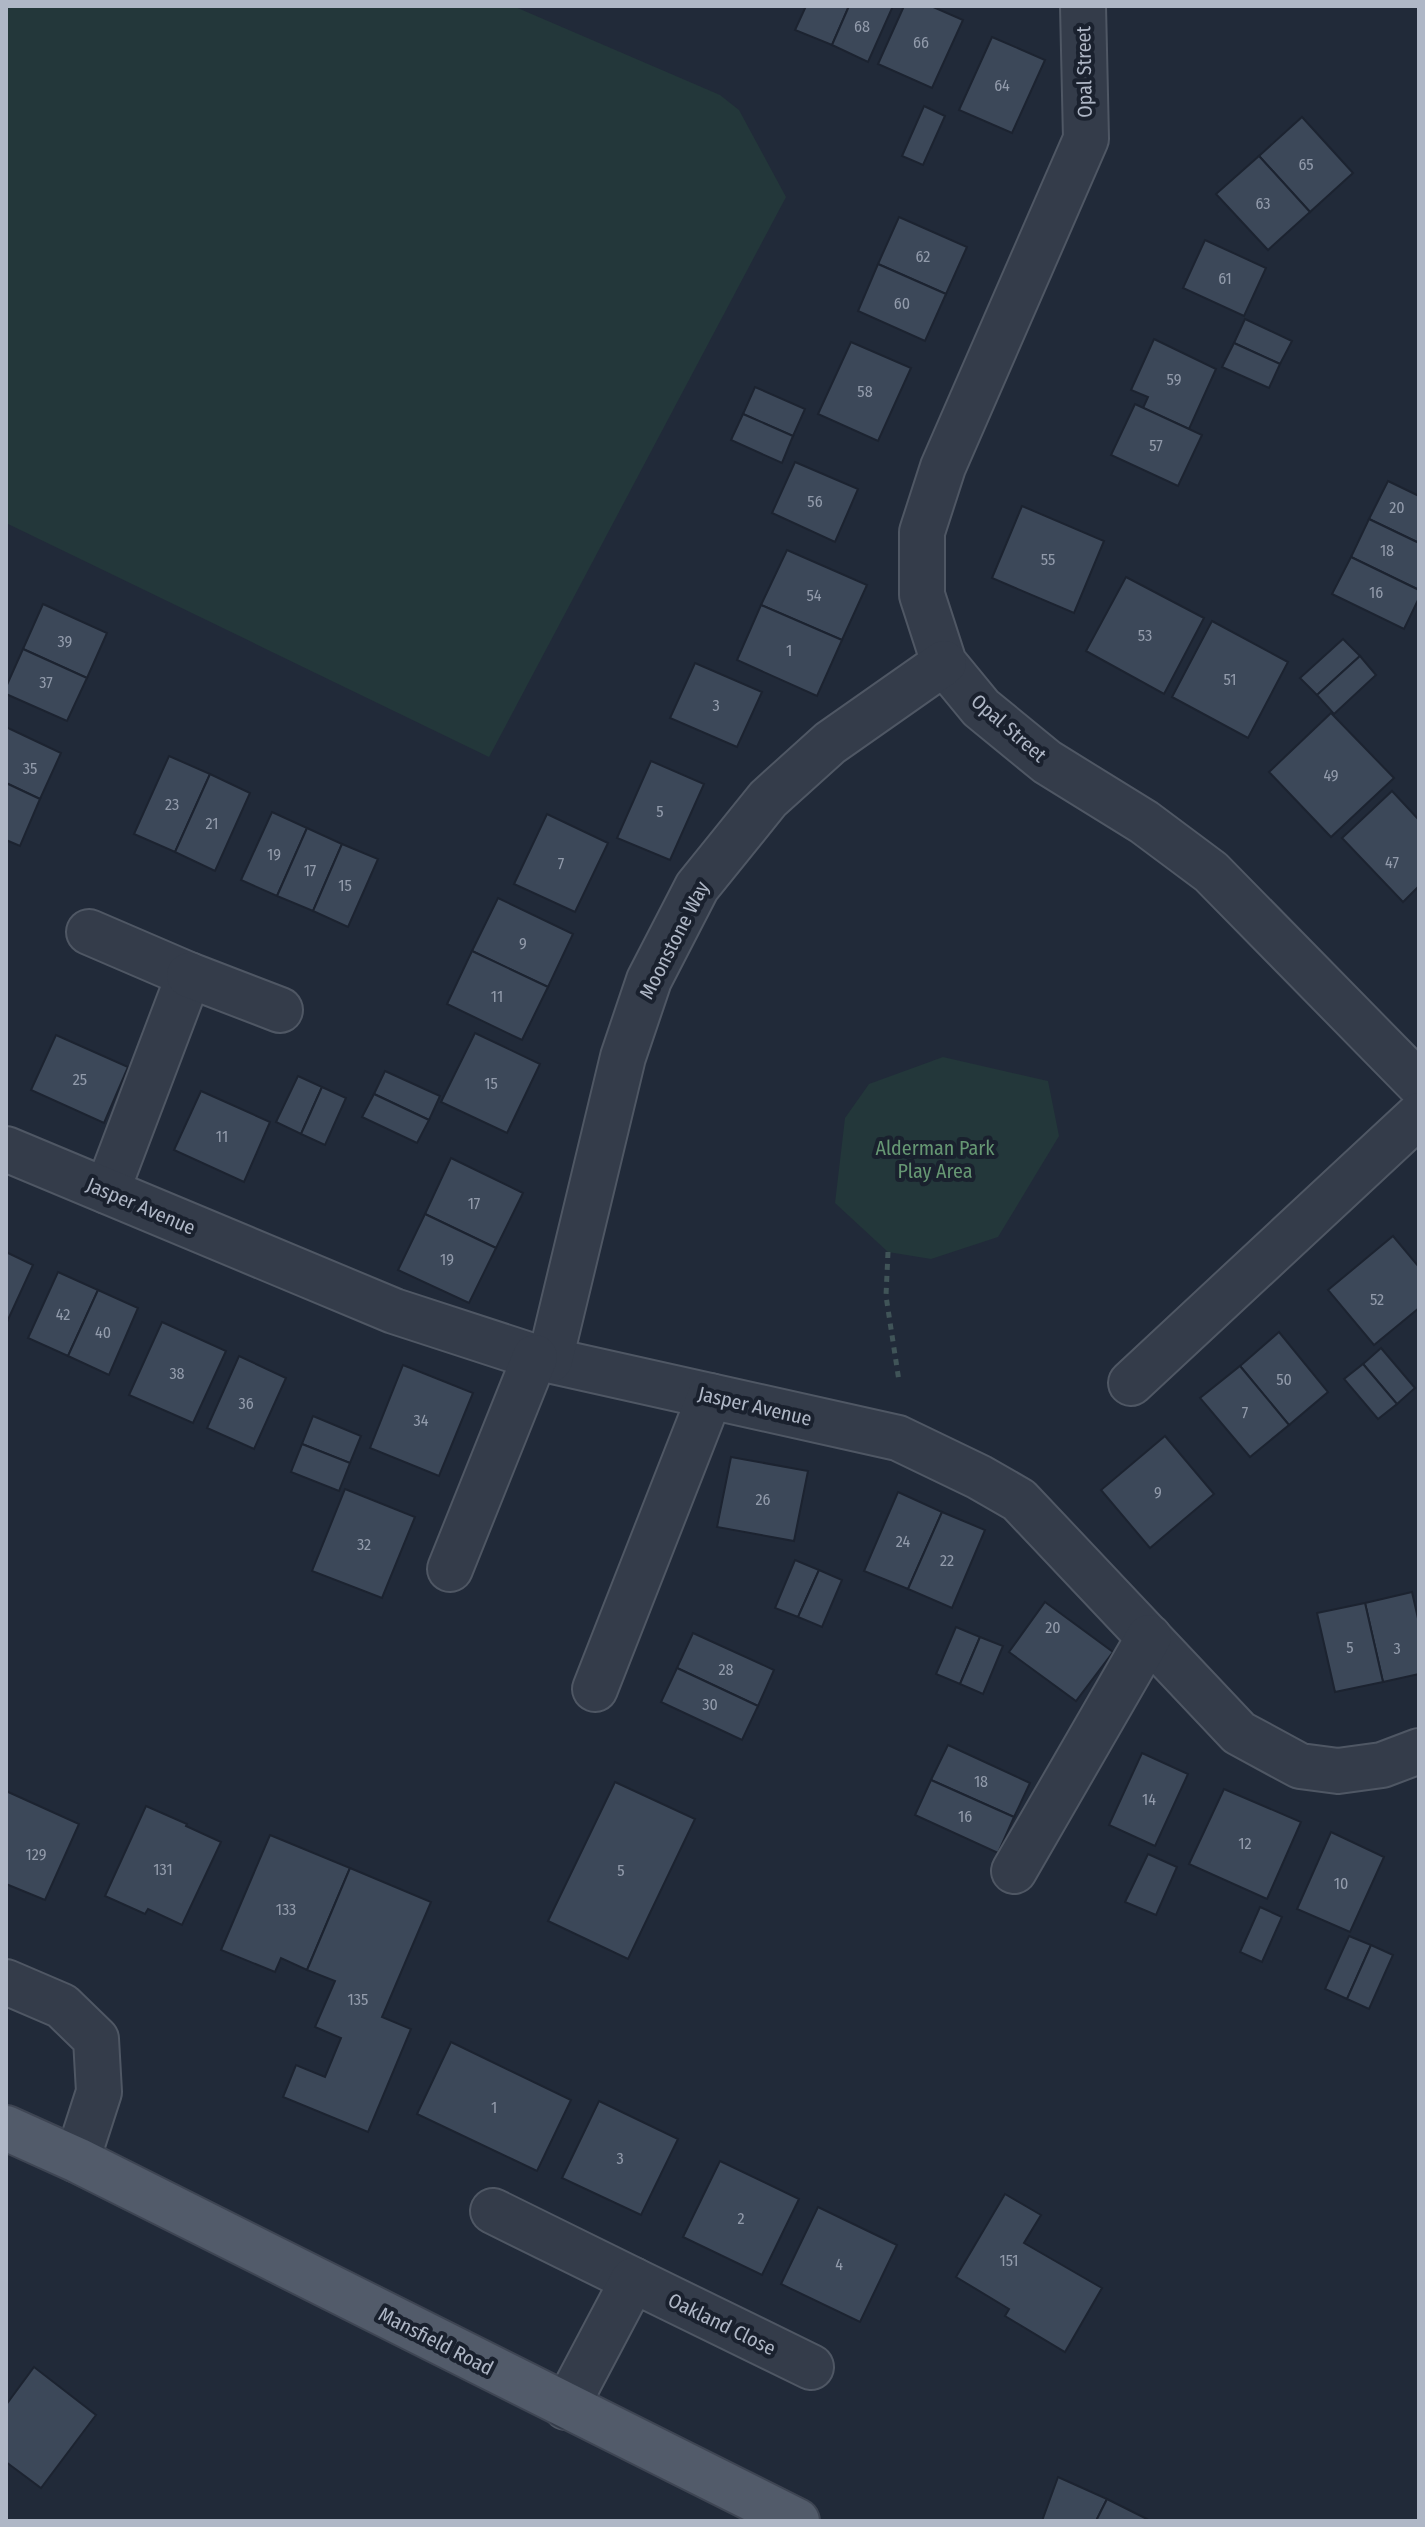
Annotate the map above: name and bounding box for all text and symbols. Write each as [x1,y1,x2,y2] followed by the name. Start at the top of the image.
[854,17,870,36] house number: 68
[1071,25,1097,118] street label: Opal Street
[913,33,929,52] house number: 66
[994,76,1010,95] house number: 64
[1298,155,1314,174] house number: 65
[1255,194,1271,213] house number: 63
[916,247,930,266] house number: 62
[1218,269,1232,288] house number: 61
[894,294,910,313] house number: 60
[1167,370,1182,389] house number: 59
[857,382,873,401] house number: 58
[1149,436,1163,455] house number: 57
[807,492,823,511] house number: 56
[1389,498,1405,517] house number: 20
[1380,541,1394,560] house number: 18
[1041,550,1055,569] house number: 55
[1369,583,1383,602] house number: 16
[806,586,822,605] house number: 54
[1138,626,1152,645] house number: 53
[58,632,73,651] house number: 39
[786,641,792,660] house number: 1
[1224,670,1236,689] house number: 51
[39,673,53,692] house number: 37
[966,689,1052,767] street label: Opal Street
[712,696,720,715] house number: 3
[23,759,37,778] house number: 35
[1323,766,1339,785] house number: 49
[165,795,179,814] house number: 23
[656,802,664,821] house number: 5
[206,814,218,833] house number: 21
[267,845,281,864] house number: 19
[1385,853,1399,872] house number: 47
[558,854,565,873] house number: 7
[304,861,317,880] house number: 17
[338,876,352,895] house number: 15
[634,877,714,1003] street label: Moonstone Way
[519,934,527,953] house number: 9
[491,987,503,1006] house number: 11
[73,1070,87,1089] house number: 25
[484,1074,498,1093] house number: 15
[216,1127,228,1146] house number: 11
[875,1136,995,1183] park label: Alderman Park Play Area
[83,1172,199,1240] street label: Jasper Avenue
[468,1194,481,1213] house number: 17
[440,1250,454,1269] house number: 19
[1370,1290,1384,1309] house number: 52
[56,1305,70,1324] house number: 42
[95,1323,111,1342] house number: 40
[169,1364,185,1383] house number: 38
[1276,1370,1292,1389] house number: 50
[696,1381,814,1431] street label: Jasper Avenue
[238,1394,254,1413] house number: 36
[1242,1403,1249,1422] house number: 7
[414,1411,429,1430] house number: 34
[1154,1483,1162,1502] house number: 9
[756,1490,771,1509] house number: 26
[896,1532,910,1551] house number: 24
[357,1535,371,1554] house number: 32
[940,1551,954,1570] house number: 22
[1045,1618,1061,1637] house number: 20
[1346,1638,1354,1657] house number: 5
[1393,1639,1401,1658] house number: 3
[718,1660,734,1679] house number: 28
[702,1695,718,1714] house number: 30
[974,1772,988,1791] house number: 18
[1142,1790,1156,1809] house number: 14
[958,1807,972,1826] house number: 16
[1238,1834,1252,1853] house number: 12
[26,1845,47,1864] house number: 129
[153,1860,173,1879] house number: 131
[617,1861,625,1880] house number: 5
[1334,1874,1348,1893] house number: 10
[276,1900,296,1919] house number: 133
[348,1990,368,2009] house number: 135
[491,2098,497,2117] house number: 1
[616,2149,624,2168] house number: 3
[737,2209,745,2228] house number: 2
[999,2251,1019,2270] house number: 151
[835,2255,843,2274] house number: 4
[664,2288,780,2360] street label: Oakland Close
[375,2302,497,2380] street label: Mansfield Road

